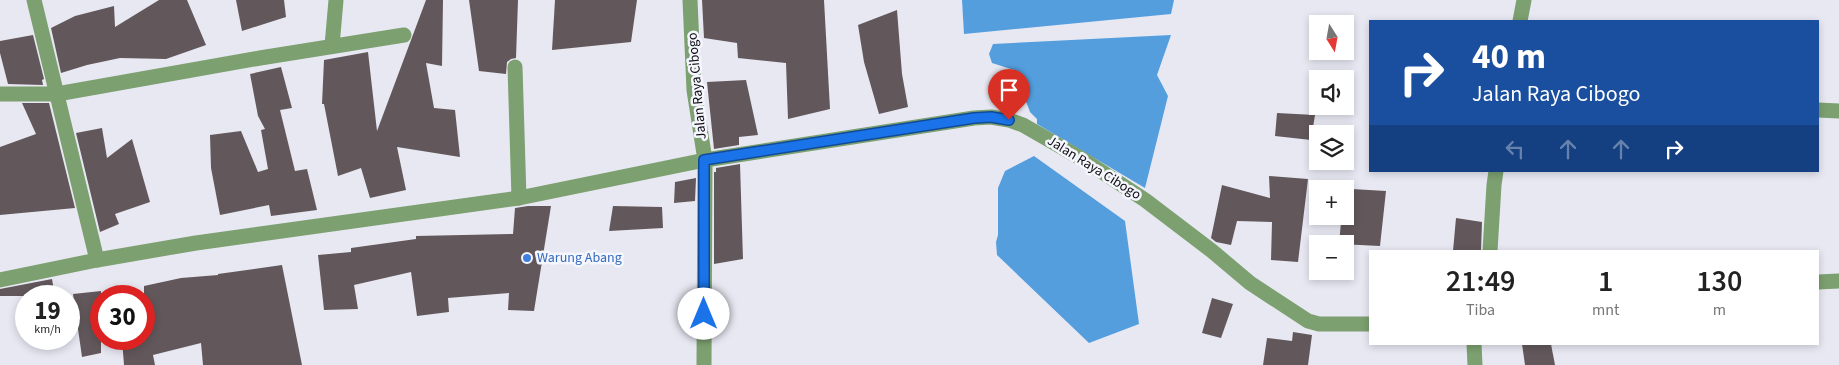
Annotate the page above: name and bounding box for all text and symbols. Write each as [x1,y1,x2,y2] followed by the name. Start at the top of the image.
[1309,15,1354,60] north arrow
[1309,15,1354,280] map controls
[682,32,712,140] street label: Jalan Raya Cibogo
[1472,32,1546,82] text: 40 m
[1389,40,1454,105] icon: right
[988,69,1030,120] pin
[1309,70,1354,115] button: sound
[995,76,1023,104] icon: arrive
[1472,78,1640,110] text: Jalan Raya Cibogo
[1309,125,1354,170] button: layers
[1043,131,1145,205] street label: Jalan Raya Cibogo
[1501,135,1529,163] icon: left
[1554,135,1582,163] icon: ahead
[1607,135,1635,163] icon: ahead
[1660,135,1688,163] icon: right
[1309,180,1354,225] button: +
[1309,235,1354,280] button: −
[537,248,622,268] place label: Warung Abang
[521,252,533,264] marker: Warung Abang
[1446,260,1515,303] text: 21:49
[1598,260,1614,303] text: 1
[1696,260,1742,303] text: 130
[90,285,155,350] speed limit sign: 30
[677,287,729,339] position arrow
[34,293,61,329] text: 19
[1466,299,1495,321] text: Tiba
[1592,299,1620,321] text: mnt
[1713,299,1726,321] text: m
[34,321,61,338] text: km/h

